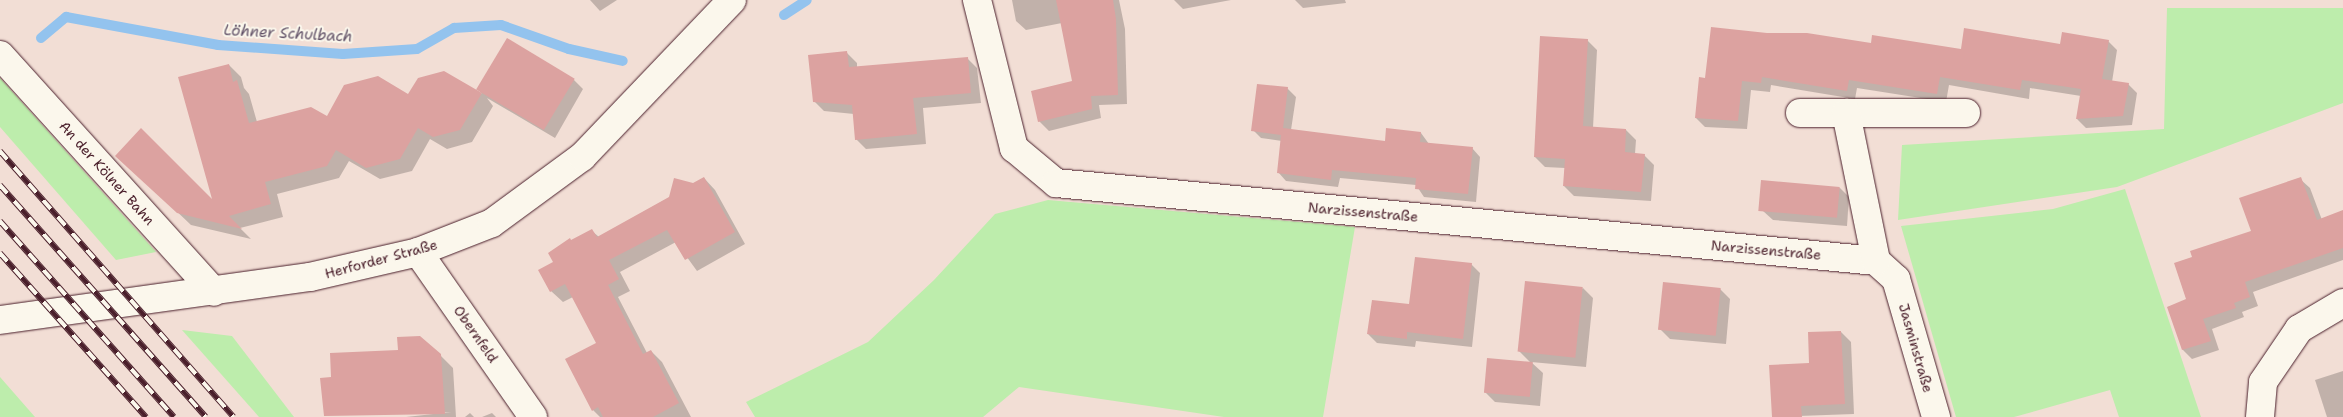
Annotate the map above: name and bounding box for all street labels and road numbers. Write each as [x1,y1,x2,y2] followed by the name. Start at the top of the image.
[56,118,158,228] street label: An der Kölner Bahn
[1307,199,1419,225] street label: Narzissenstraße
[323,236,439,282] street label: Herforder Straße
[1710,237,1822,263] street label: Narzissenstraße
[1895,301,1937,395] street label: Jasminstraße
[450,302,502,366] street label: Obernfeld

